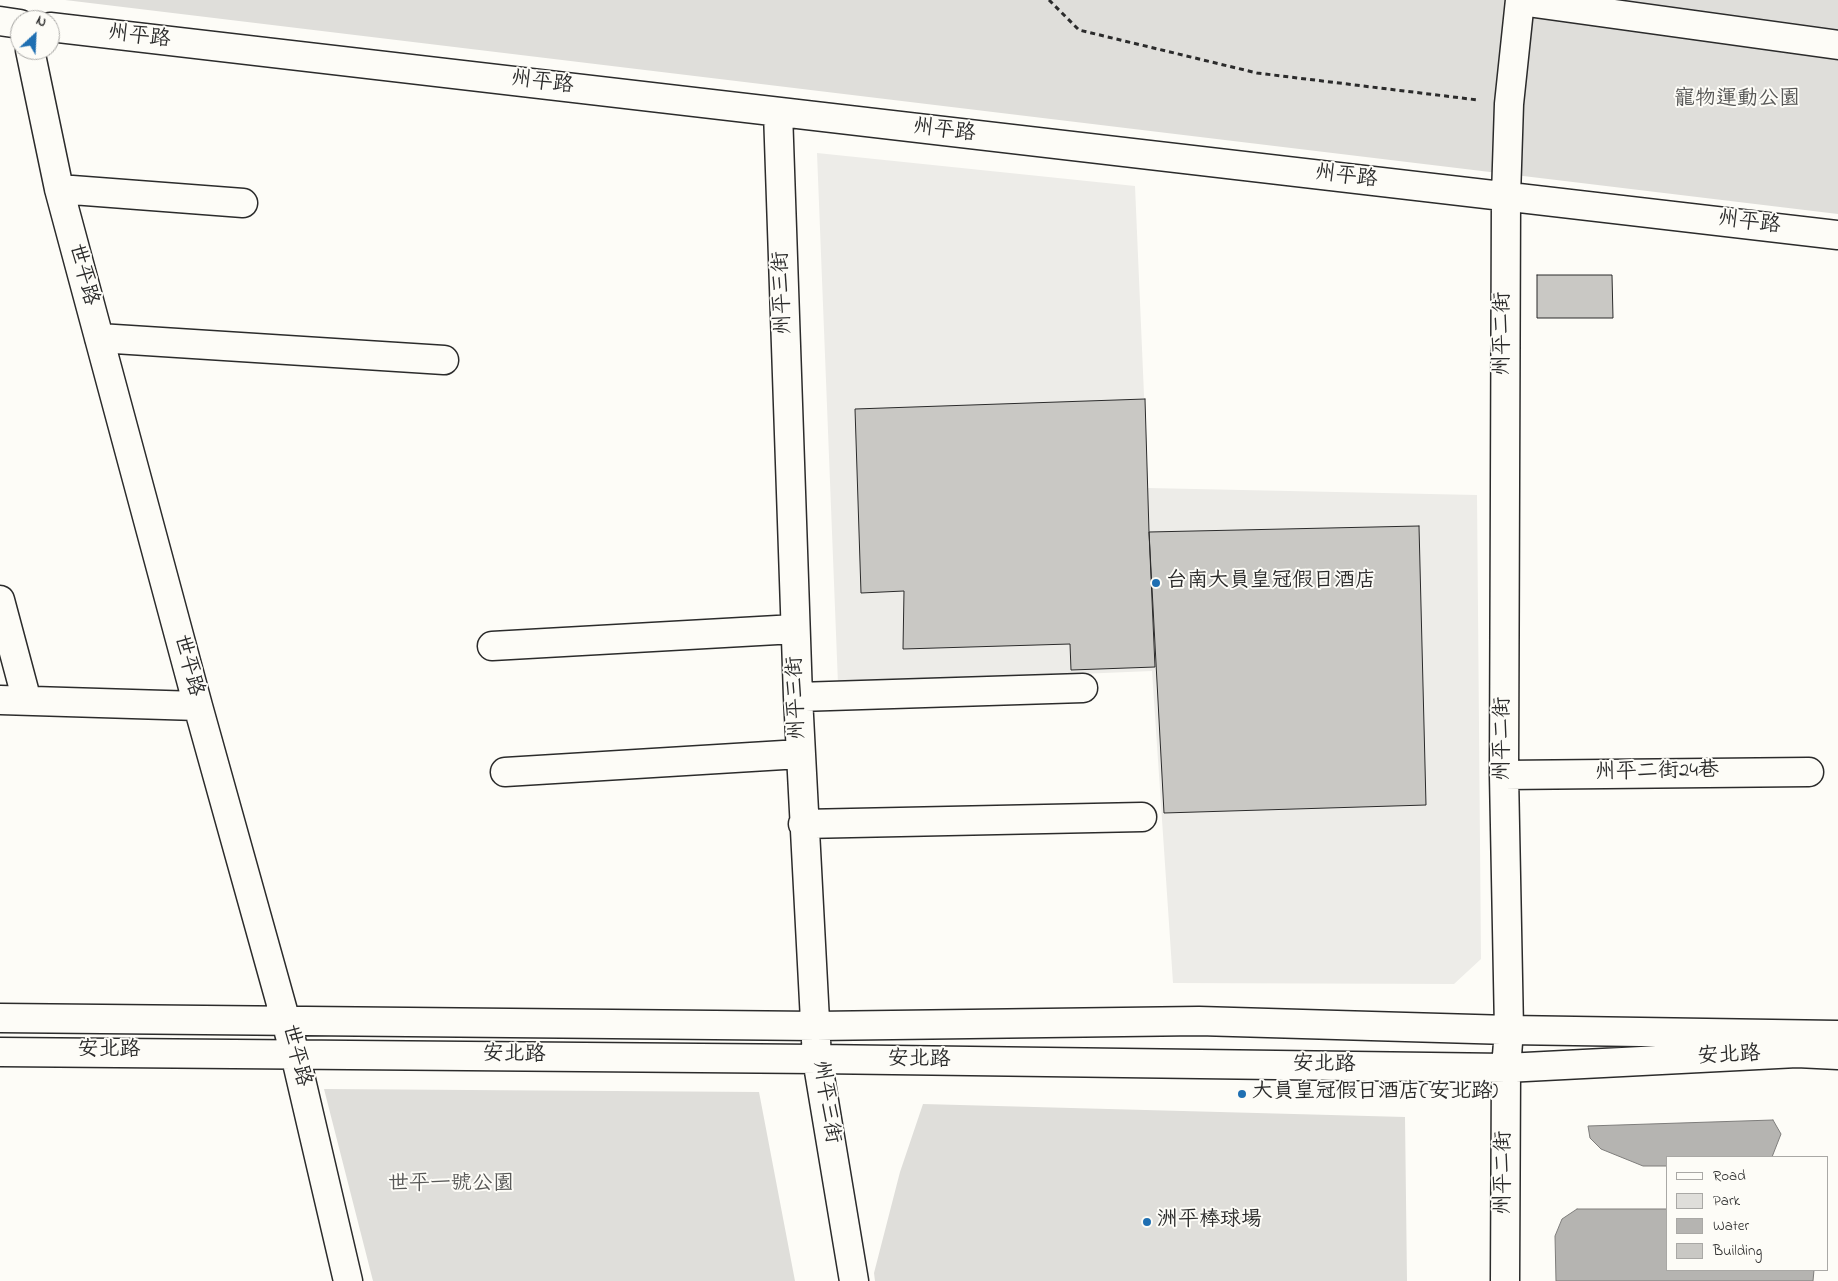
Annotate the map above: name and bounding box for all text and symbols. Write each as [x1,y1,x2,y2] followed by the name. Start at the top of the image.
[10,10,60,60] north arrow
[32,10,50,33] text: N
[106,22,172,54] street label: 州平路
[509,68,575,100] street label: 州平路
[1674,88,1800,114] park label: 寵物運動公園
[911,116,977,148] street label: 州平路
[1313,162,1379,194] street label: 州平路
[1716,208,1782,240] street label: 州平路
[62,241,102,309] street label: 世平路
[770,251,798,335] street label: 州平三街
[1492,292,1518,376] street label: 州平二街
[1166,570,1376,596] place label: 台南大員皇冠假日酒店
[1150,577,1162,589] marker: 台南大員皇冠假日酒店
[167,632,207,700] street label: 世平路
[784,656,812,740] street label: 州平三街
[1492,697,1518,781] street label: 州平二街
[1595,759,1719,787] street label: 州平二街24巷
[275,1022,315,1090] street label: 世平路
[78,1039,140,1065] street label: 安北路
[482,1043,546,1069] street label: 安北路
[1697,1043,1761,1071] street label: 安北路
[887,1048,951,1074] street label: 安北路
[1292,1053,1356,1079] street label: 安北路
[806,1059,844,1145] street label: 州平三街
[1252,1081,1498,1107] place label: 大員皇冠假日酒店(安北路)
[1236,1088,1248,1100] marker: 大員皇冠假日酒店(安北路)
[1493,1131,1519,1215] street label: 州平二街
[1666,1156,1828,1271] legend
[1713,1165,1746,1187] text: Road
[388,1173,514,1199] park label: 世平一號公園
[1713,1190,1740,1212] text: Park
[1157,1209,1262,1235] place label: 洲平棒球場
[1713,1215,1749,1237] text: Water
[1141,1216,1153,1228] marker: 洲平棒球場
[1713,1240,1762,1262] text: Building

